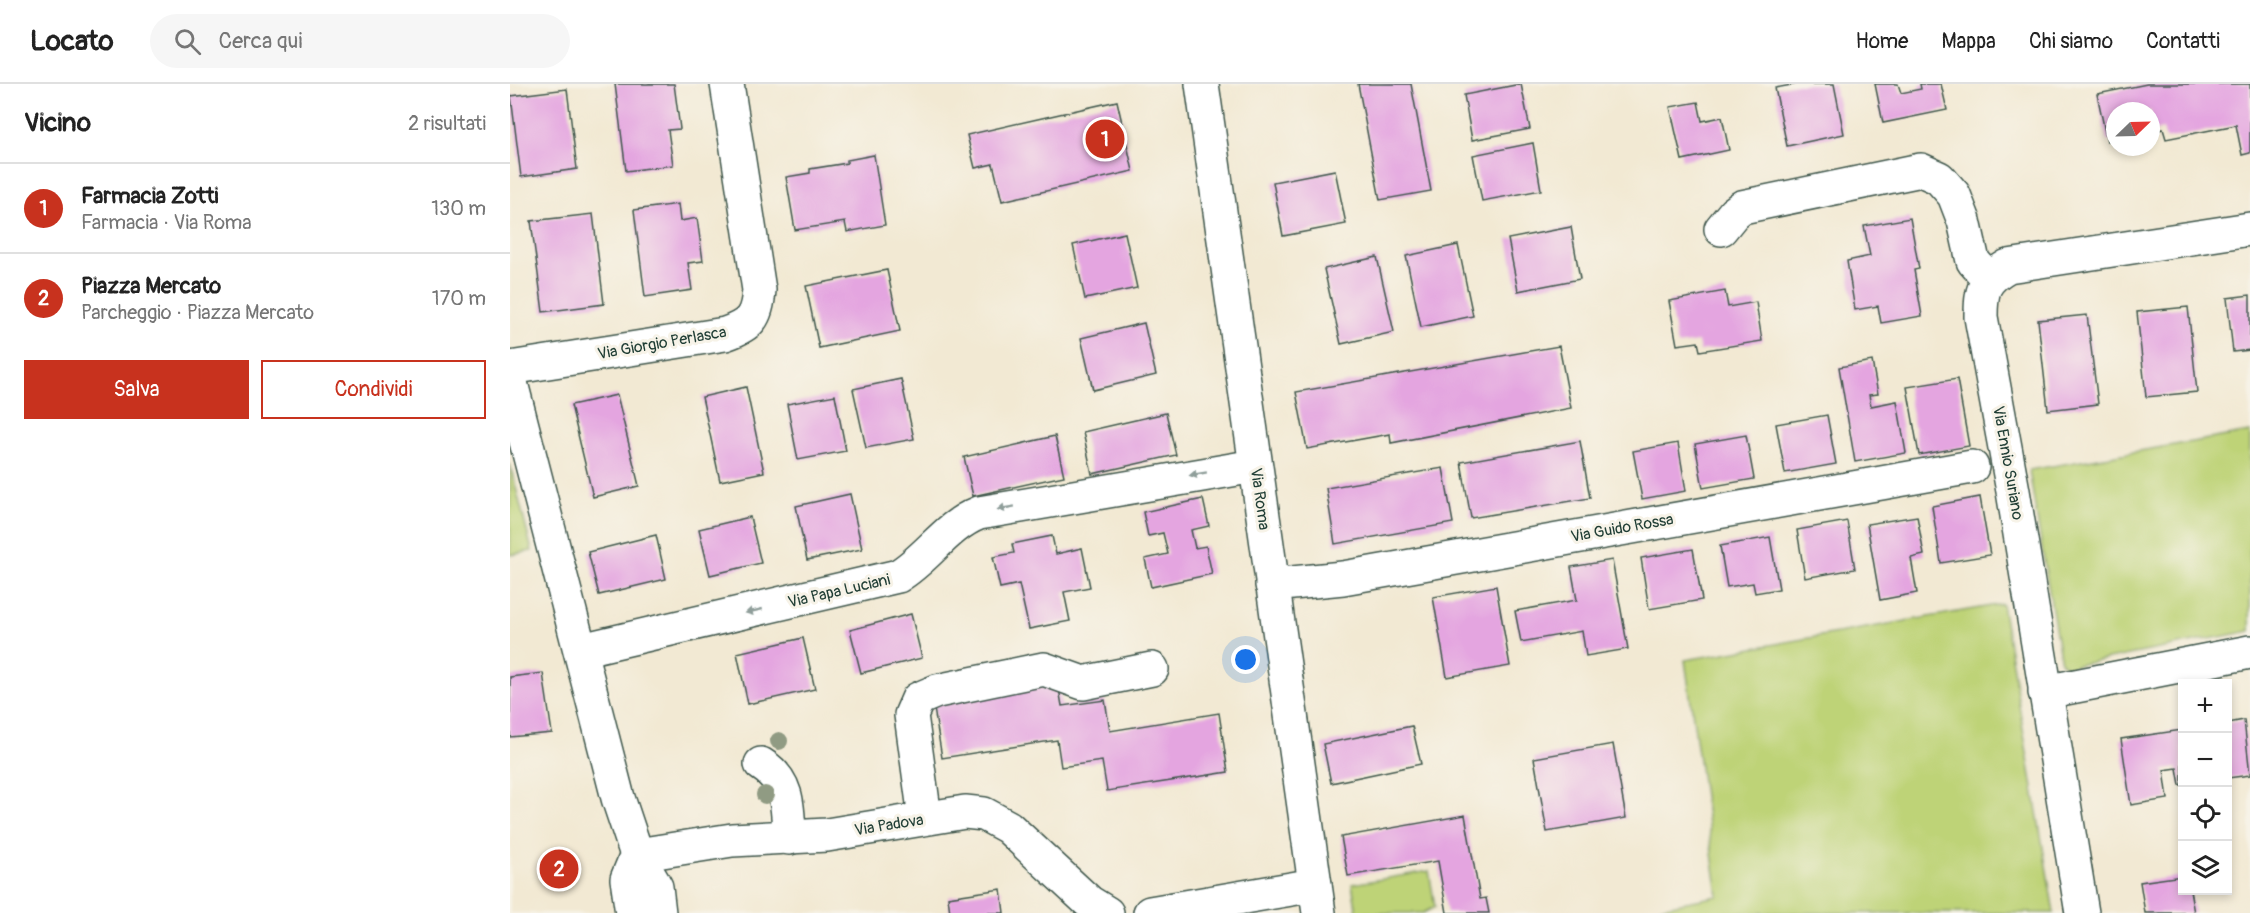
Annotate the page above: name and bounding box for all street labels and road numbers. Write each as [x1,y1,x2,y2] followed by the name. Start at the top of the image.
[596,322,728,364] street label: Via Giorgio Perlasca
[1988,404,2028,522] street label: Via Ennio Suriano
[1246,467,1274,531] street label: Via Roma
[1569,509,1675,547] street label: Via Guido Rossa
[786,569,892,612] street label: Via Papa Luciani
[853,810,925,840] street label: Via Padova

